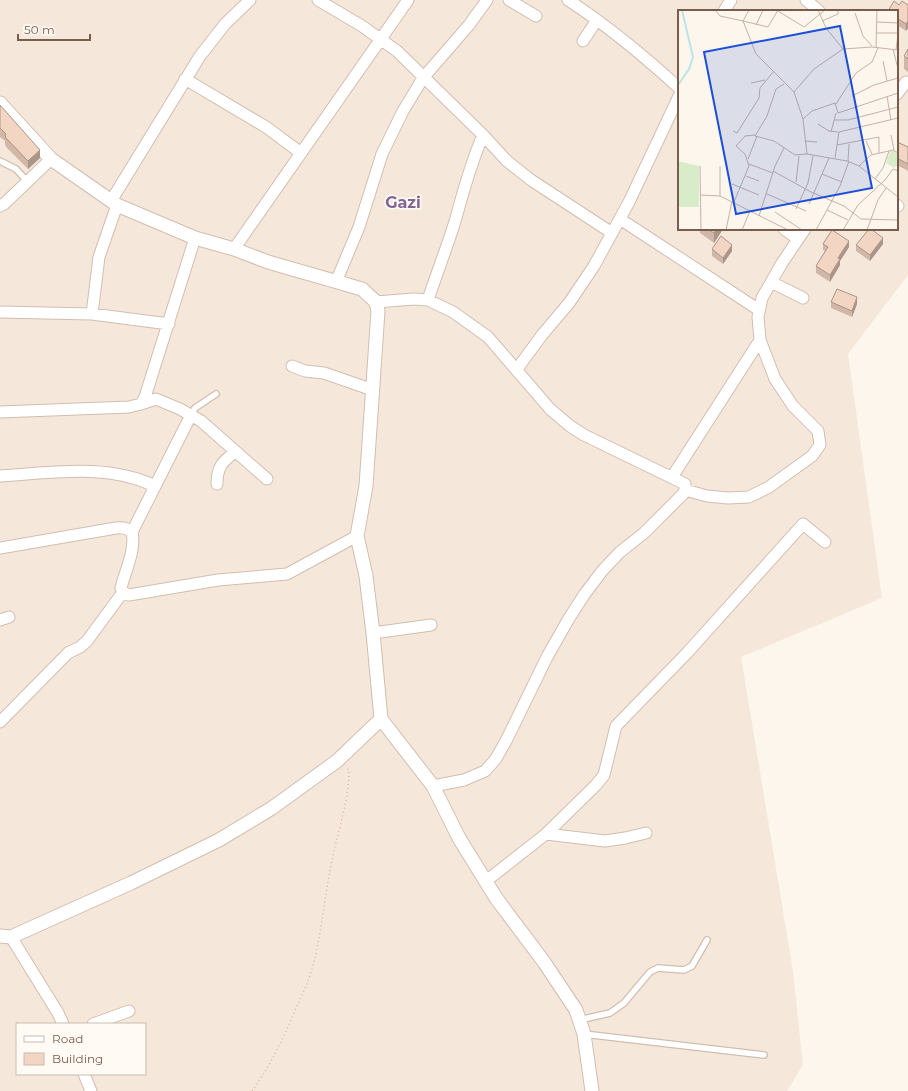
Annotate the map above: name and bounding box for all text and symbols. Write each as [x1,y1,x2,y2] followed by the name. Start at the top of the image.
[678,10,898,230] inset map
[18,16,90,42] scale bar
[24,22,55,37] text: 50 m
[385,193,421,212] district label: Gazi
[16,1023,146,1075] legend
[52,1031,83,1046] text: Road
[52,1051,103,1066] text: Building

